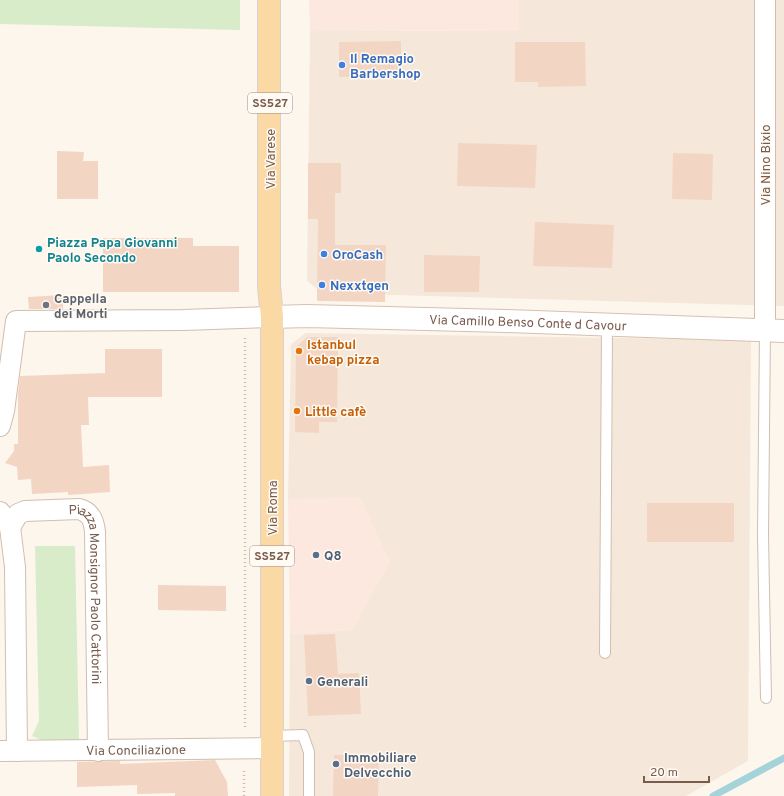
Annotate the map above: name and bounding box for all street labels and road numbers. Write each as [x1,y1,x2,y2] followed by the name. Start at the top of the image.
[248,93,292,113] road number: SS527
[759,124,775,206] street label: Via Nino Bixio
[264,129,280,189] street label: Via Varese
[429,313,627,335] street label: Via Camillo Benso Conte d Cavour
[266,480,282,536] street label: Via Roma
[68,503,103,684] street label: Piazza Monsignor Paolo Cattorini
[250,546,294,566] road number: SS527
[86,743,186,760] street label: Via Conciliazione

